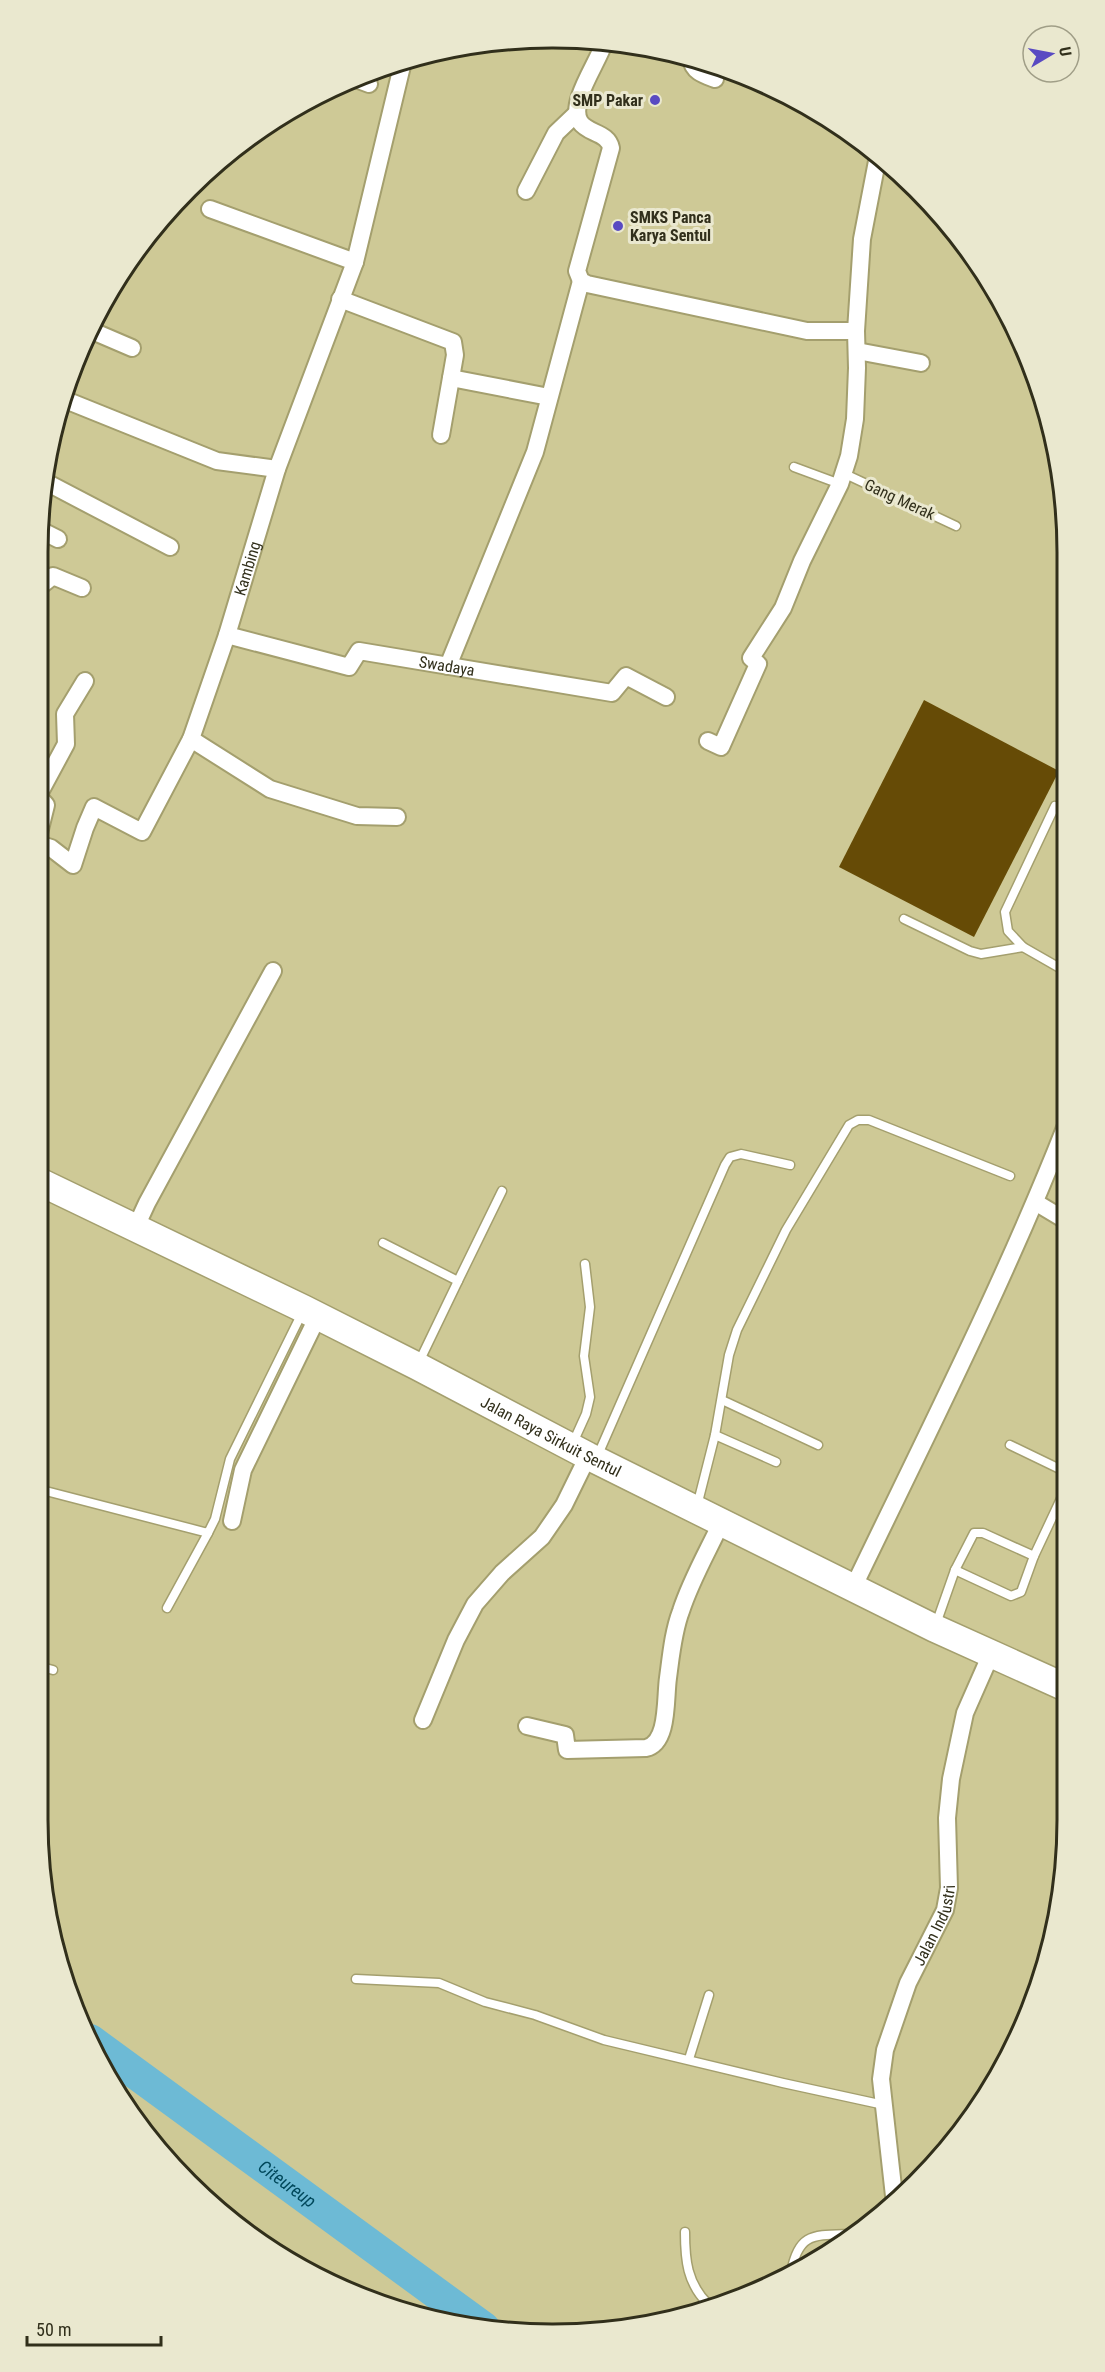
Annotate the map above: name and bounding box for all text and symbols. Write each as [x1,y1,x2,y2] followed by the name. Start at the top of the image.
[1021,24,1081,84] north arrow
[1055,45,1075,58] text: U
[572,91,643,110] place label: SMP Pakar
[648,93,662,107] marker: SMP Pakar
[630,208,712,245] place label: SMKS Panca Karya Sentul
[611,219,625,233] marker: SMKS Panca Karya Sentul
[862,475,939,524] street label: Gang Merak
[230,539,265,598] street label: Kambing
[418,652,476,680] street label: Swadaya
[477,1392,624,1481] street label: Jalan Raya Sirkuit Sentul
[910,1885,959,1969] street label: Jalan Industri
[254,2156,320,2212] water label: Citeureup
[27,2309,160,2347] scale bar
[36,2319,71,2340] text: 50 m

